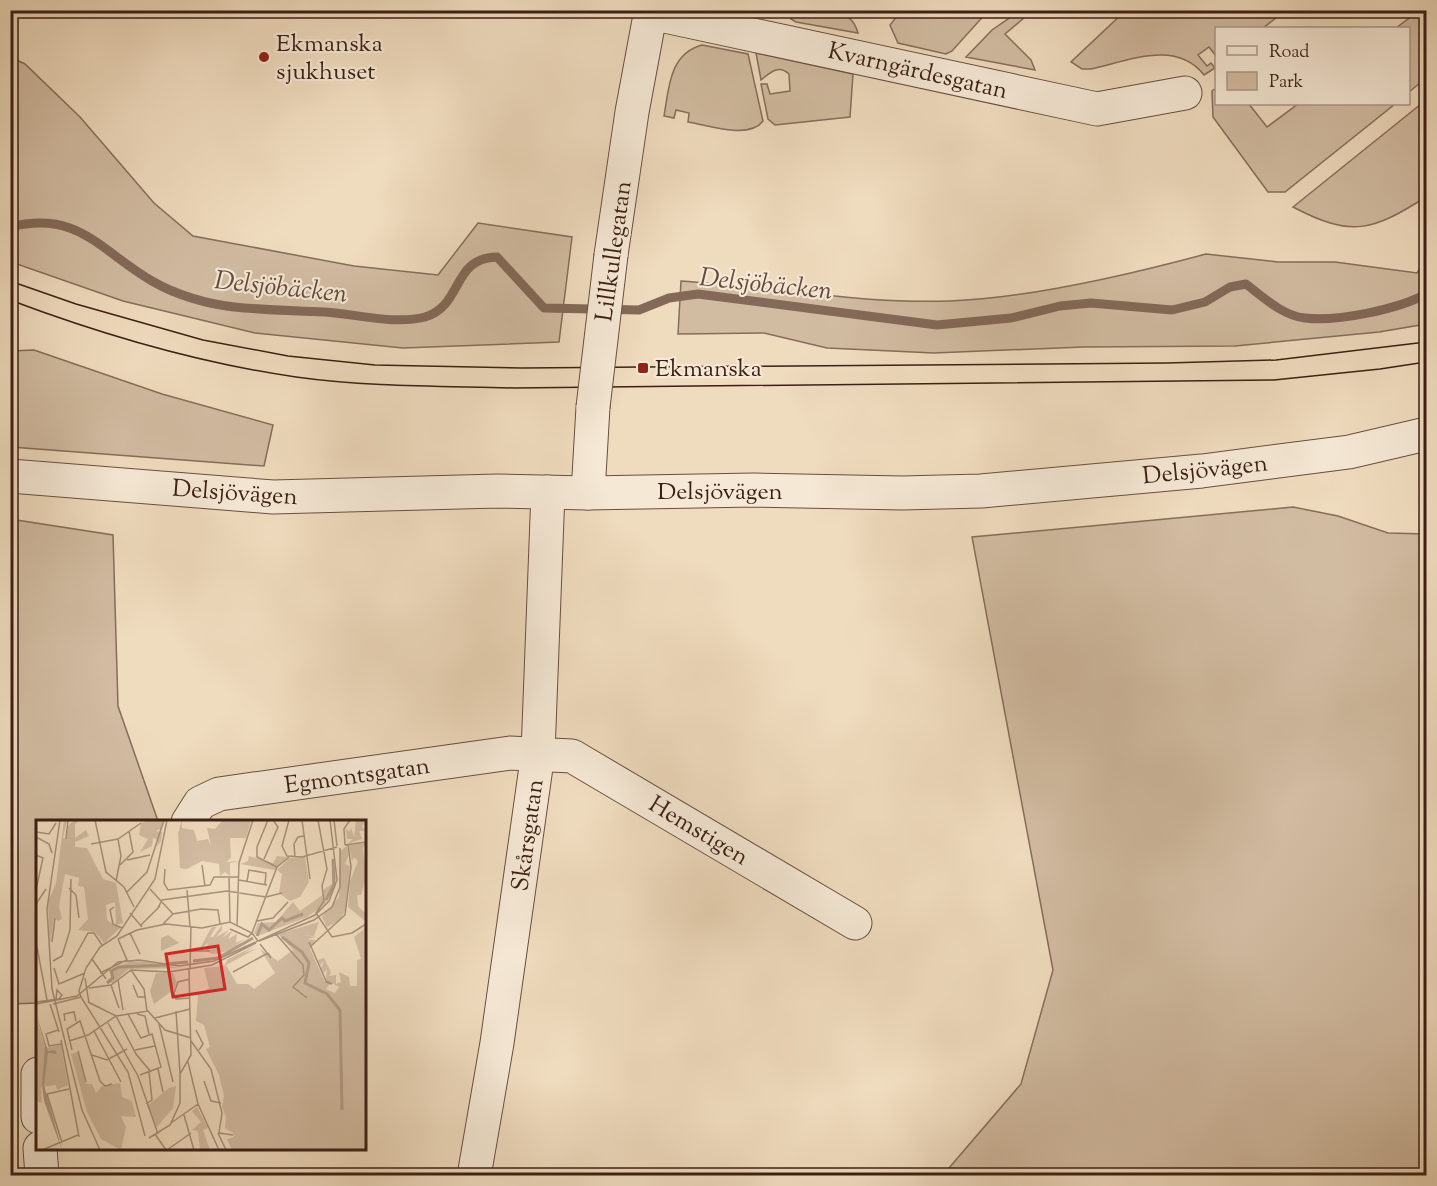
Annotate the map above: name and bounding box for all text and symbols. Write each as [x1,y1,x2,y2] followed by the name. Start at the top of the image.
[1215,27,1410,105] legend
[276,28,383,90] place label: Ekmanska sjukhuset
[824,35,1011,109] street label: Kvarngärdesgatan
[1269,40,1309,66] text: Road
[257,50,271,64] marker: Ekmanska sjukhuset
[1269,70,1304,96] text: Park
[588,179,642,324] street label: Lillkullegatan
[697,260,834,311] water label: Delsjöbäcken
[212,263,349,314] water label: Delsjöbäcken
[655,353,762,387] place label: Ekmanska
[636,361,650,375] marker: Ekmanska
[1141,448,1269,494] street label: Delsjövägen
[171,473,299,515] street label: Delsjövägen
[657,476,783,510] street label: Delsjövägen
[282,750,432,804] street label: Egmontsgatan
[504,777,554,893] street label: Skårsgatan
[642,788,754,875] street label: Hemstigen
[36,820,366,1150] inset map

